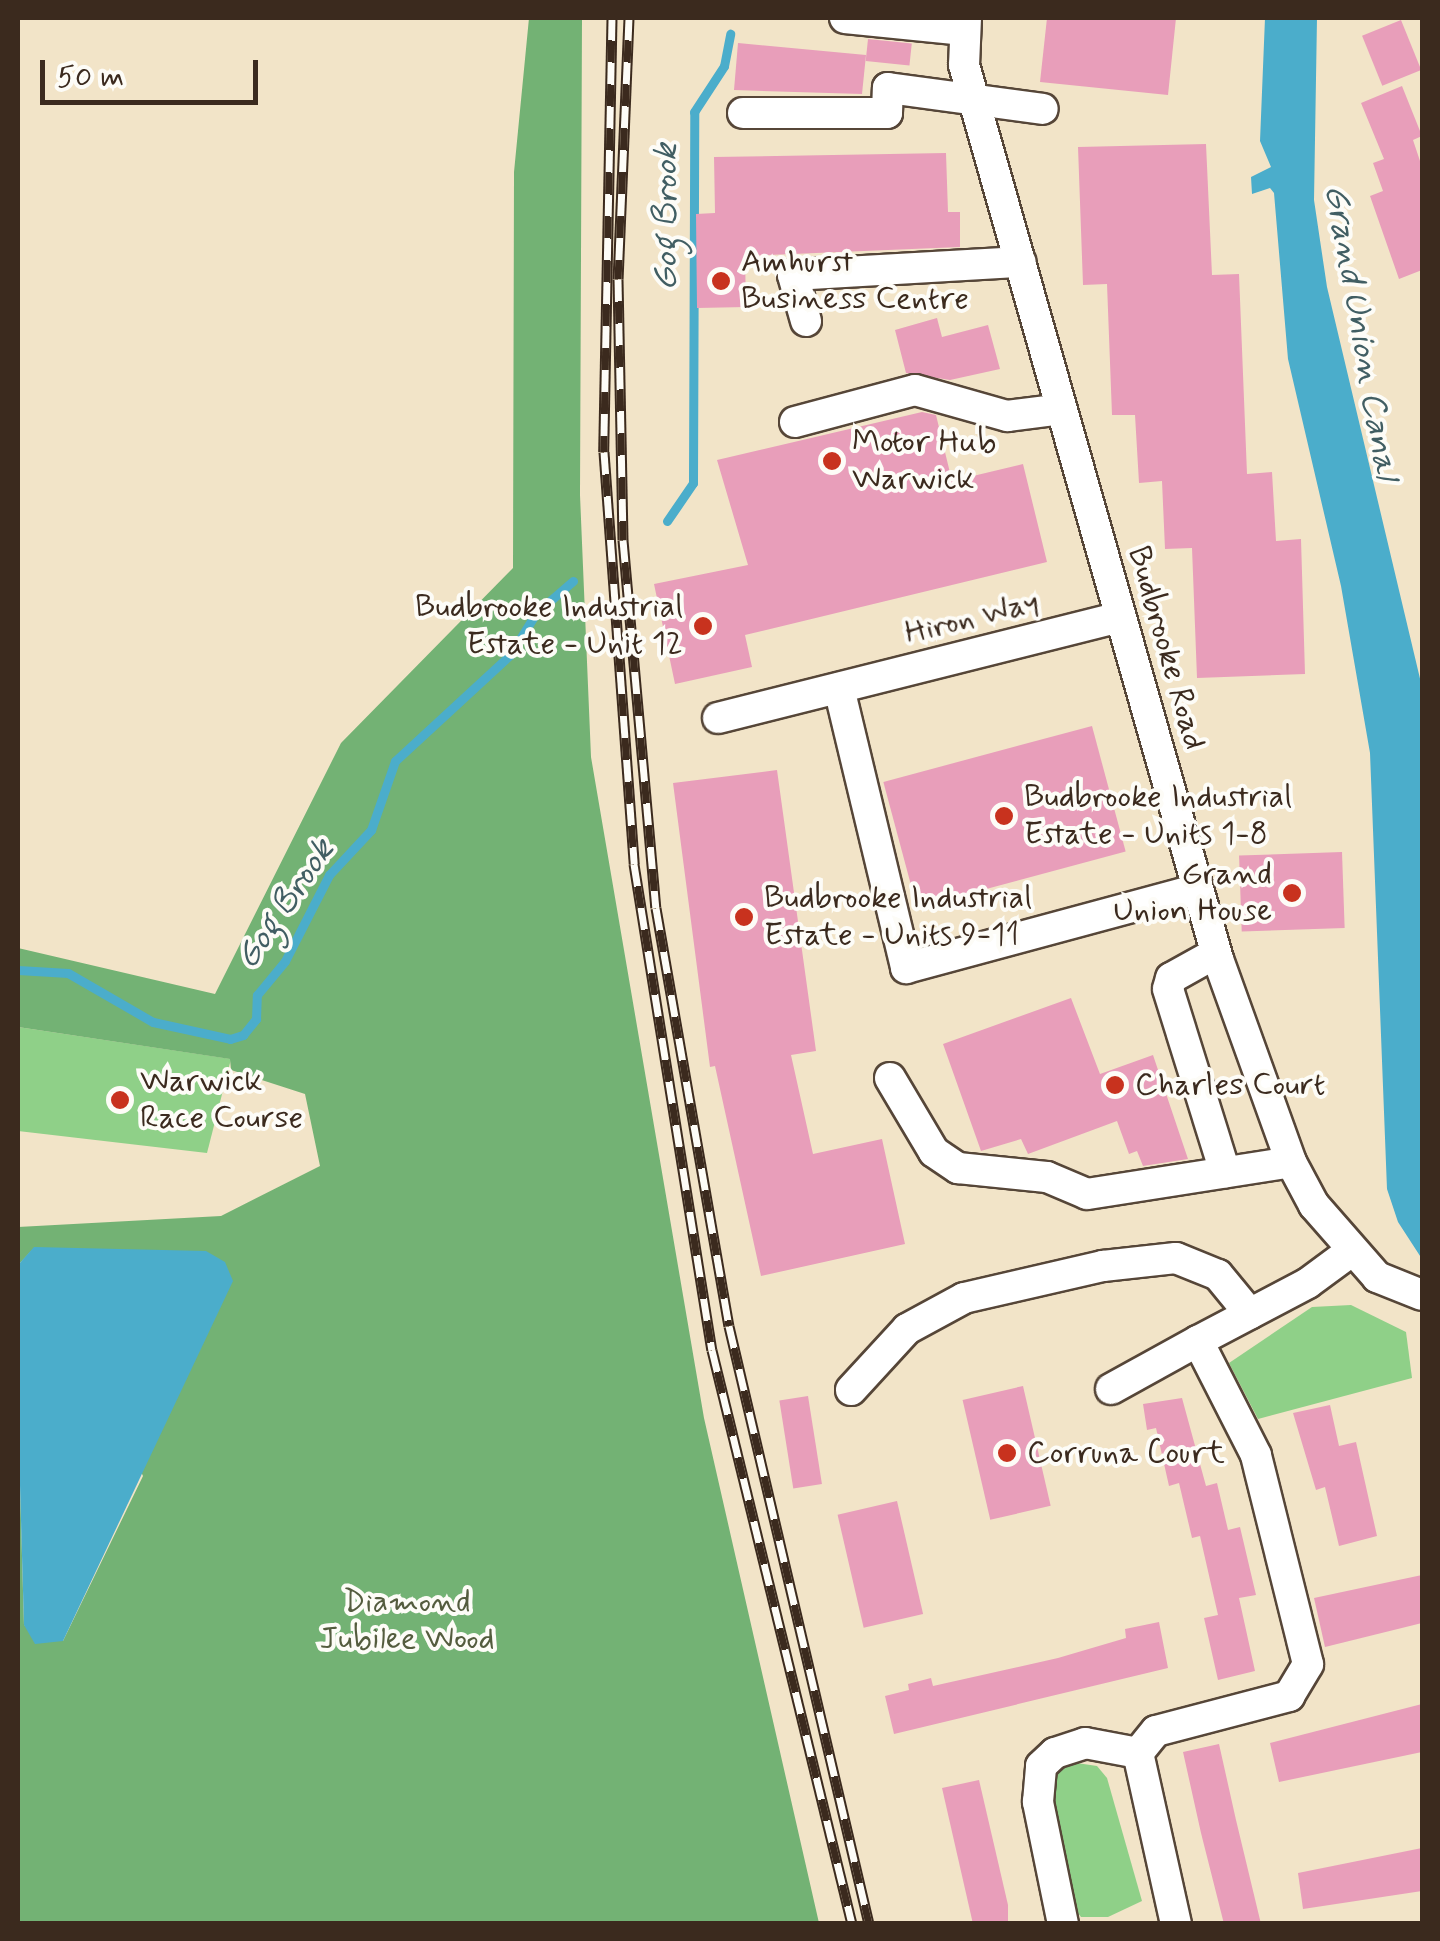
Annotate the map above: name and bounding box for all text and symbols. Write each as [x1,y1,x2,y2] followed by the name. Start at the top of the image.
[45,40,262,102] scale bar
[57,58,124,97] text: 50 m
[645,144,687,290] water label: Gog Brook
[1316,188,1406,476] water label: Grand Union Canal
[741,244,974,319] place label: Amhurst Business Centre
[710,270,732,292] marker: Amhurst Business Centre
[852,424,993,499] place label: Motor Hub Warwick
[821,450,843,472] marker: Motor Hub Warwick
[1119,542,1213,754] street label: Budbrooke Road
[899,582,1045,654] street label: Hiron Way
[411,589,683,664] place label: Budbrooke Industrial Estate - Unit 12
[692,615,714,637] marker: Budbrooke Industrial Estate - Unit 12
[1024,779,1296,854] place label: Budbrooke Industrial Estate - Units 1-8
[993,805,1015,827] marker: Budbrooke Industrial Estate - Units 1-8
[227,831,343,977] water label: Gog Brook
[1113,856,1272,931] place label: Grand Union House
[764,880,1036,955] place label: Budbrooke Industrial Estate - Units 9-11
[1281,882,1303,904] marker: Grand Union House
[733,906,755,928] marker: Budbrooke Industrial Estate - Units 9-11
[140,1063,302,1138] place label: Warwick Race Course
[1135,1066,1329,1104] place label: Charles Court
[1104,1074,1126,1096] marker: Charles Court
[109,1089,131,1111] marker: Warwick Race Course
[1027,1434,1224,1472] place label: Corruna Court
[996,1442,1018,1464] marker: Corruna Court
[319,1584,495,1659] park label: Diamond Jubilee Wood

